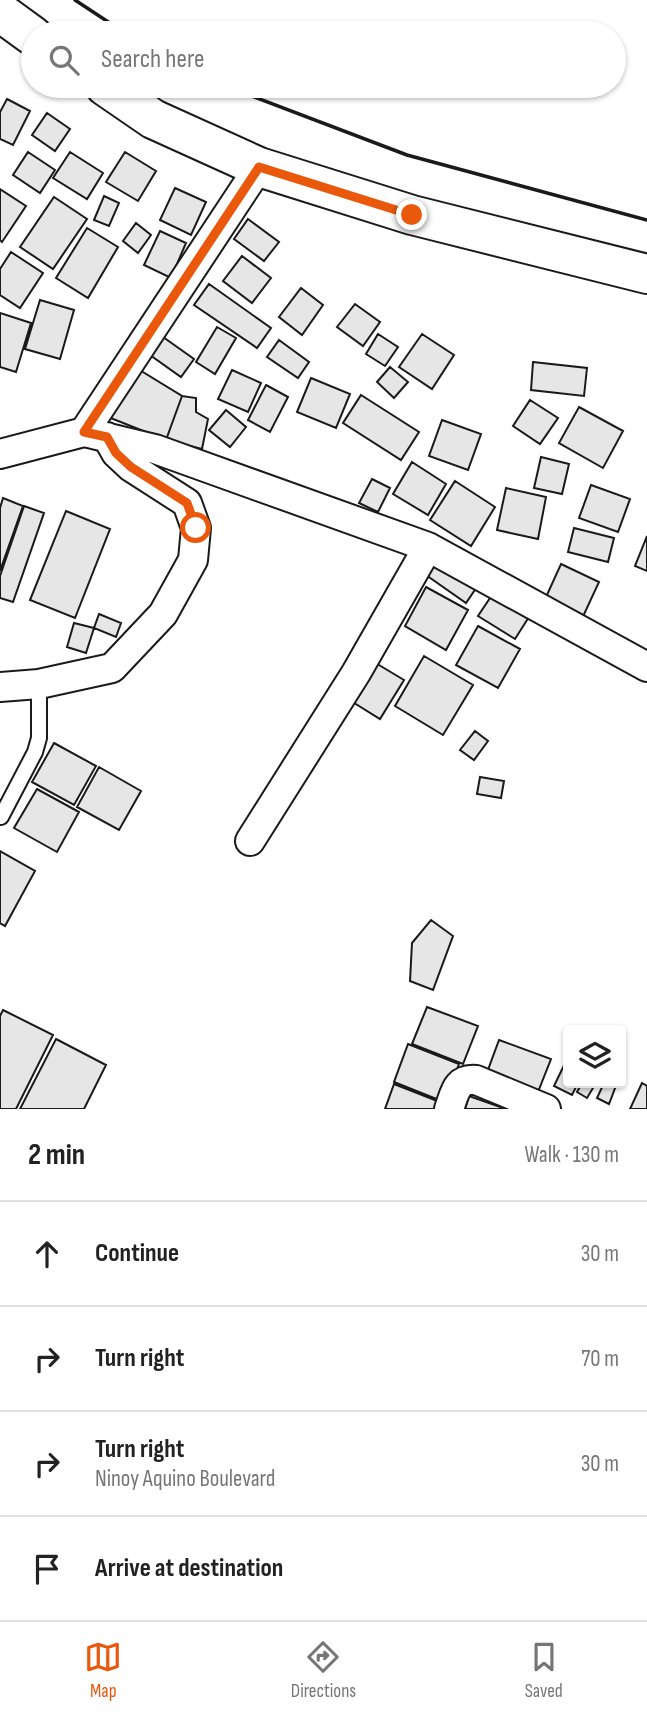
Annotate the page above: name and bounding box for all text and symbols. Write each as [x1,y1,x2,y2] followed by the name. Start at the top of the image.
[21,21,626,98] search box
[45,41,83,79] icon: search
[101,44,204,75] text: Search here
[396,199,427,230] route end
[180,512,211,543] route start
[563,1025,626,1088] map controls
[563,1025,626,1088] button: layers
[28,1137,85,1173] text: 2 min
[524,1141,619,1169] text: Walk · 130 m
[28,1235,66,1273] icon: ahead
[95,1238,179,1269] text: Continue
[581,1240,619,1268] text: 30 m
[28,1340,66,1378] icon: right
[95,1343,184,1374] text: Turn right
[581,1345,619,1373] text: 70 m
[95,1434,184,1465] text: Turn right
[28,1445,66,1483] icon: right
[581,1450,619,1478] text: 30 m
[95,1465,275,1493] text: Ninoy Aquino Boulevard
[28,1550,66,1588] icon: arrive
[95,1553,283,1584] text: Arrive at destination
[84,1638,122,1703] tab: Map
[291,1638,356,1703] tab: Directions
[525,1638,563,1703] tab: Saved

